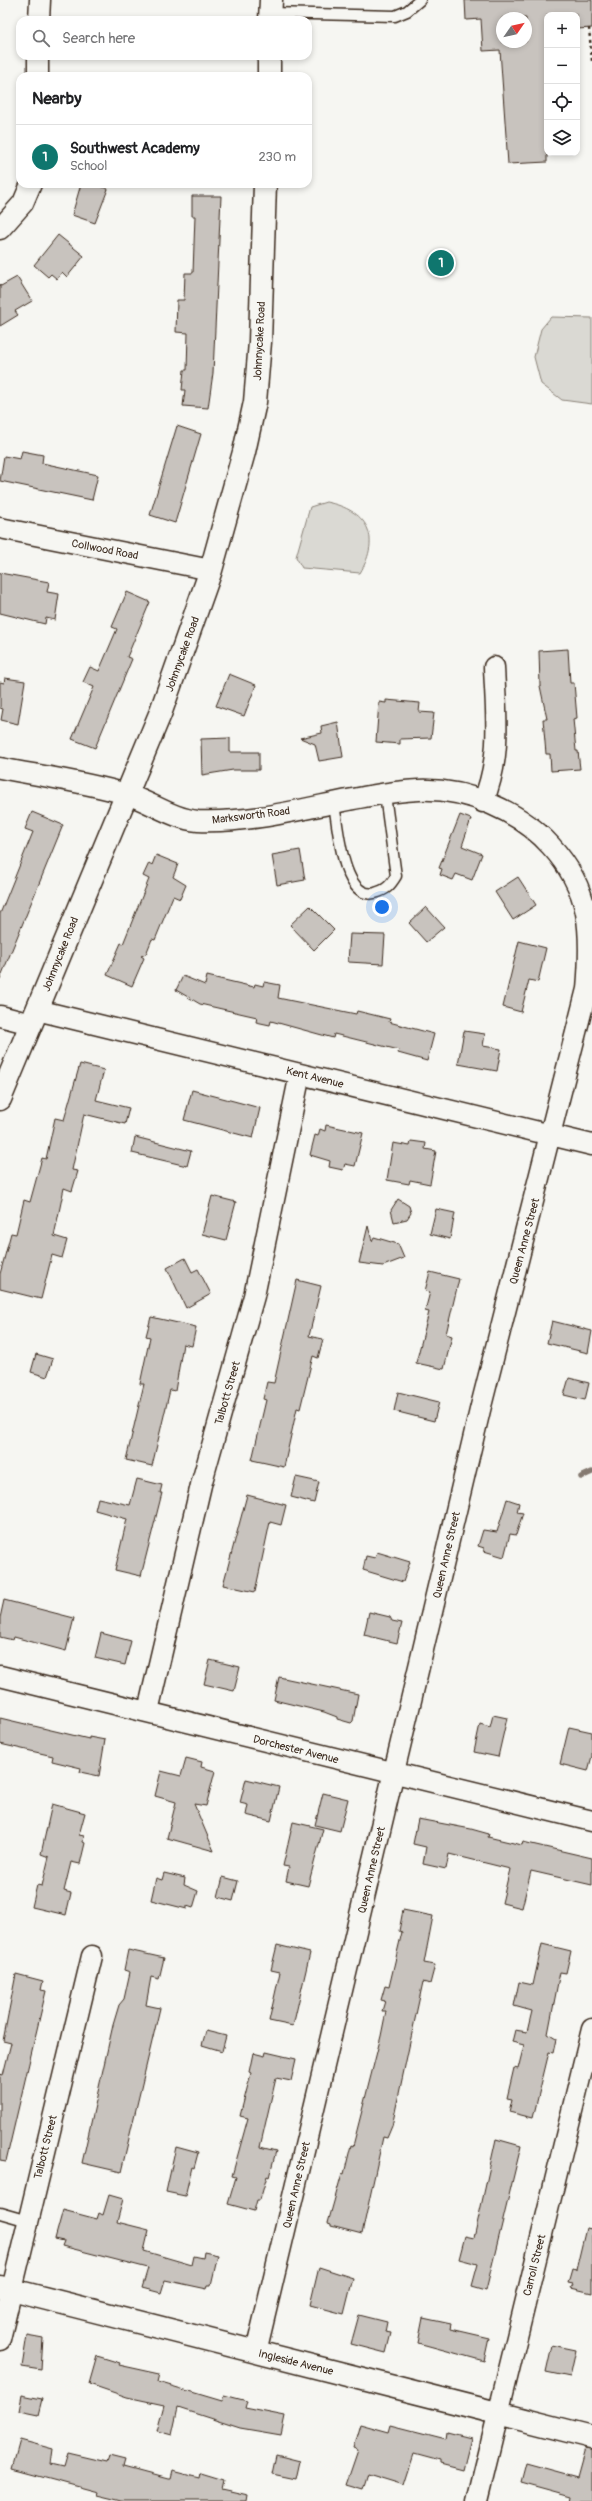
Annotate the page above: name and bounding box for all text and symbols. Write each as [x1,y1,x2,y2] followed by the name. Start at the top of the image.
[496,12,532,48] north arrow
[544,12,580,156] map controls
[544,12,580,48] button: +
[16,16,312,60] search box
[30,27,52,49] icon: search
[62,29,135,48] text: Search here
[544,48,580,84] button: −
[544,84,580,120] button: locate
[32,88,81,109] text: Nearby
[544,120,580,156] button: layers
[70,139,200,158] text: Southwest Academy
[42,149,48,165] text: 1
[259,149,296,165] text: 230 m
[70,158,107,174] text: School
[428,248,454,278] pin: 1
[251,301,268,381] street label: Johnnycake Road
[70,537,139,562] street label: Collwood Road
[163,615,202,694] street label: Johnnycake Road
[211,804,291,827] street label: Marksworth Road
[372,897,392,917] your location
[40,915,81,993] street label: Johnnycake Road
[285,1064,345,1091] street label: Kent Avenue
[507,1196,542,1286] street label: Queen Anne Street
[212,1359,243,1426] street label: Talbott Street
[430,1510,463,1600] street label: Queen Anne Street
[252,1733,341,1767] street label: Dorchester Avenue
[355,1825,388,1915] street label: Queen Anne Street
[31,2113,60,2181] street label: Talbott Street
[280,2140,313,2230] street label: Queen Anne Street
[521,2232,549,2297] street label: Carroll Street
[257,2347,335,2378] street label: Ingleside Avenue

